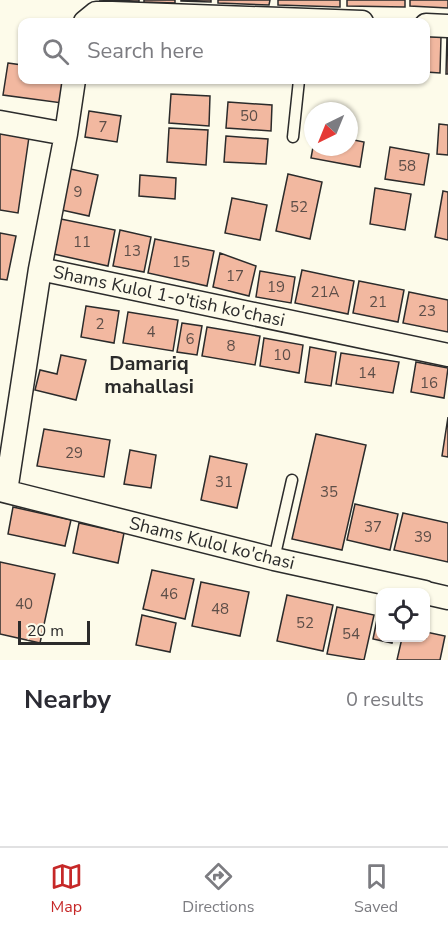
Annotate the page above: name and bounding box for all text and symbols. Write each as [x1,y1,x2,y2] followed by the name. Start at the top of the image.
[18,18,430,84] search box
[39,35,72,68] icon: search
[87,36,204,66] text: Search here
[304,102,358,156] north arrow
[240,106,258,126] house number: 50
[98,117,108,137] house number: 7
[398,156,416,176] house number: 58
[73,182,83,202] house number: 9
[290,197,308,217] house number: 52
[73,232,91,252] house number: 11
[123,241,141,261] house number: 13
[172,252,190,272] house number: 15
[51,260,287,332] street label: Shams Kulol 1-o'tish ko'chasi
[226,266,244,286] house number: 17
[267,277,285,297] house number: 19
[311,282,340,302] house number: 21A
[369,292,387,312] house number: 21
[418,301,436,321] house number: 23
[95,314,105,334] house number: 2
[146,322,156,342] house number: 4
[185,329,195,349] house number: 6
[226,336,236,356] house number: 8
[273,345,291,365] house number: 10
[104,350,194,400] district label: Damariq mahallasi
[358,363,376,383] house number: 14
[420,373,438,393] house number: 16
[65,443,83,463] house number: 29
[215,472,233,492] house number: 31
[320,482,338,502] house number: 35
[127,511,297,575] street label: Shams Kulol ko'chasi
[364,517,382,537] house number: 37
[414,527,432,547] house number: 39
[160,584,178,604] house number: 46
[376,588,430,642] map controls
[376,588,430,642] button: locate
[15,594,33,614] house number: 40
[211,599,229,619] house number: 48
[296,613,314,633] house number: 52
[18,618,90,646] scale bar
[27,620,64,642] text: 20 m
[342,624,360,644] house number: 54
[24,682,111,717] text: Nearby
[346,686,424,713] text: 0 results
[50,860,83,918] tab: Map
[182,860,254,918] tab: Directions
[354,860,398,918] tab: Saved

